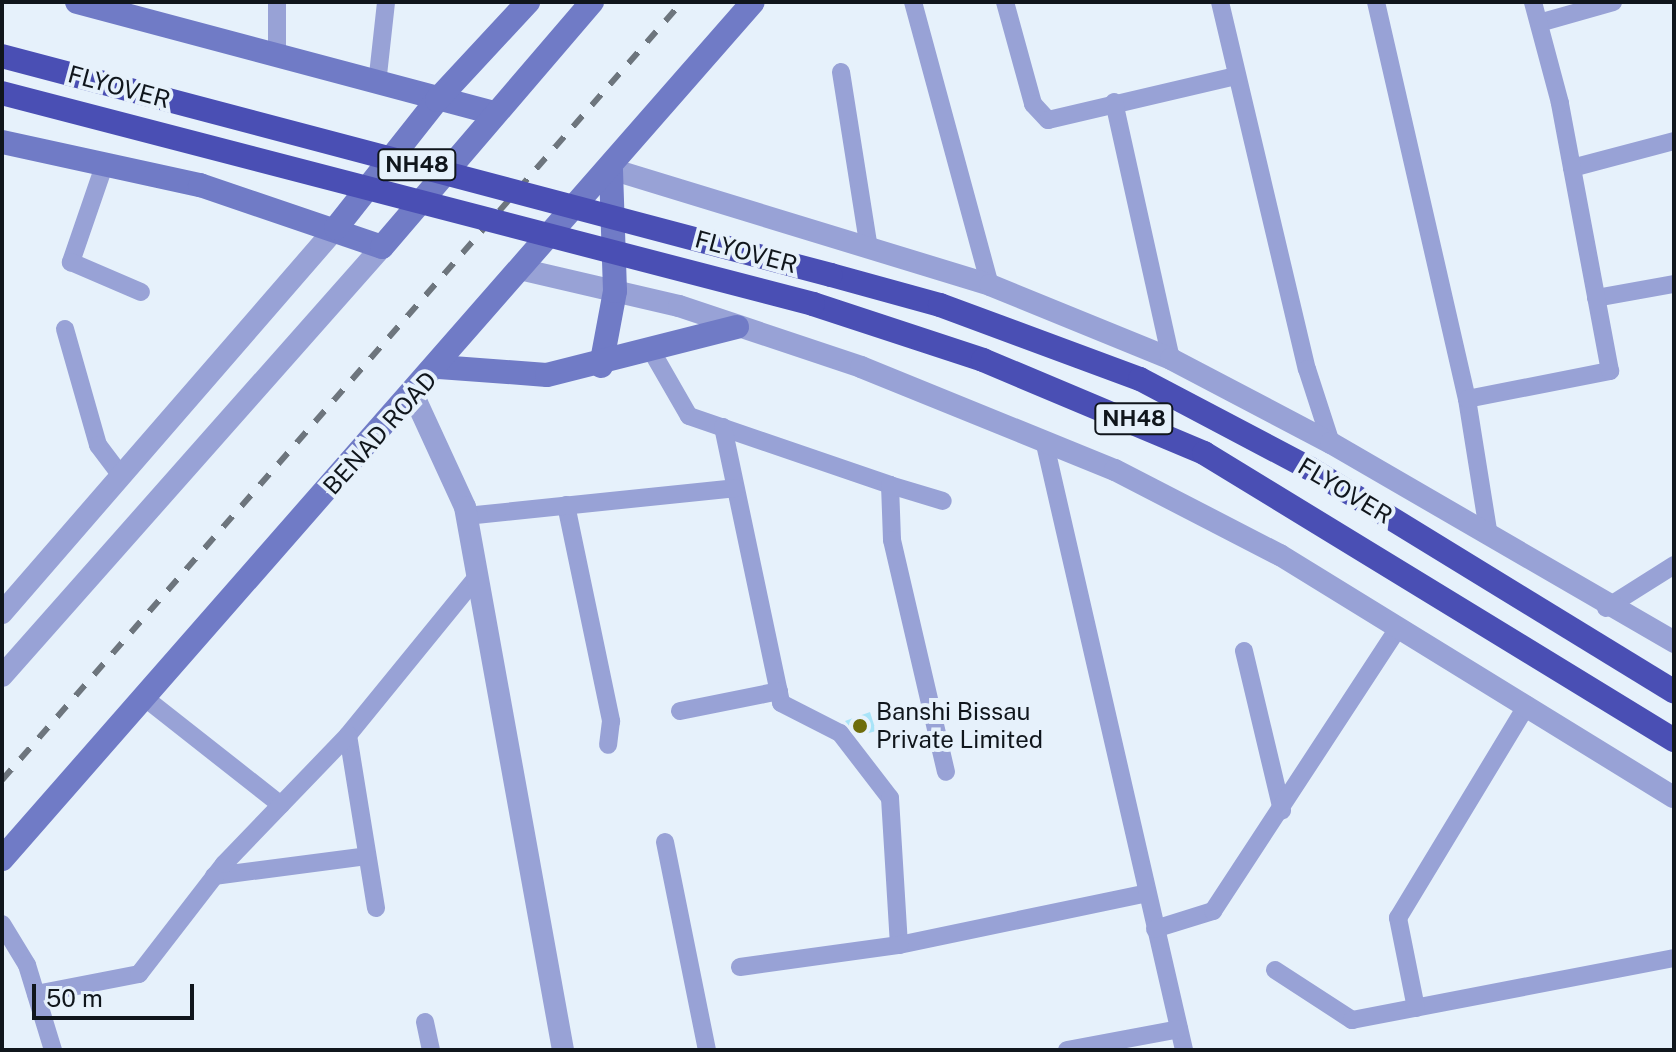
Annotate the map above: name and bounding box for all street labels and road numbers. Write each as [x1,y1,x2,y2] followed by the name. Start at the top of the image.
[65,60,173,114] street label: FLYOVER
[377,147,457,183] road number: NH48
[692,225,800,279] street label: FLYOVER
[317,366,443,500] street label: BENAD ROAD
[1094,401,1174,437] road number: NH48
[1293,452,1397,530] street label: FLYOVER

